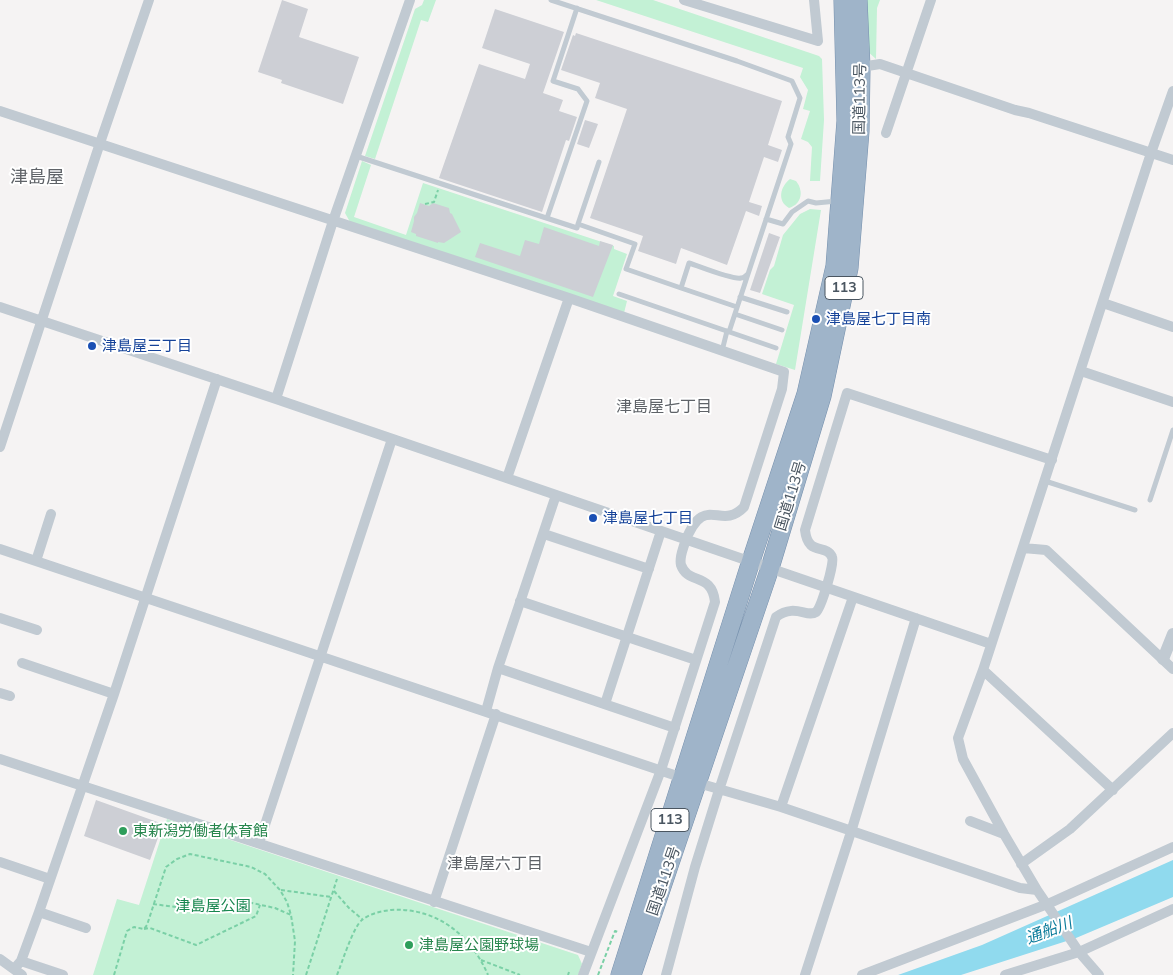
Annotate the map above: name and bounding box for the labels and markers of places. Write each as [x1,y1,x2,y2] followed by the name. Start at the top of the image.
[826,310,931,328] place label: 津島屋七丁目南
[810,313,822,325] marker: 津島屋七丁目南
[102,337,192,355] place label: 津島屋三丁目
[86,340,98,352] marker: 津島屋三丁目
[603,509,693,527] place label: 津島屋七丁目
[587,512,599,524] marker: 津島屋七丁目
[133,822,268,840] place label: 東新潟労働者体育館
[117,825,129,837] marker: 東新潟労働者体育館
[419,936,539,954] place label: 津島屋公園野球場
[403,939,415,951] marker: 津島屋公園野球場

